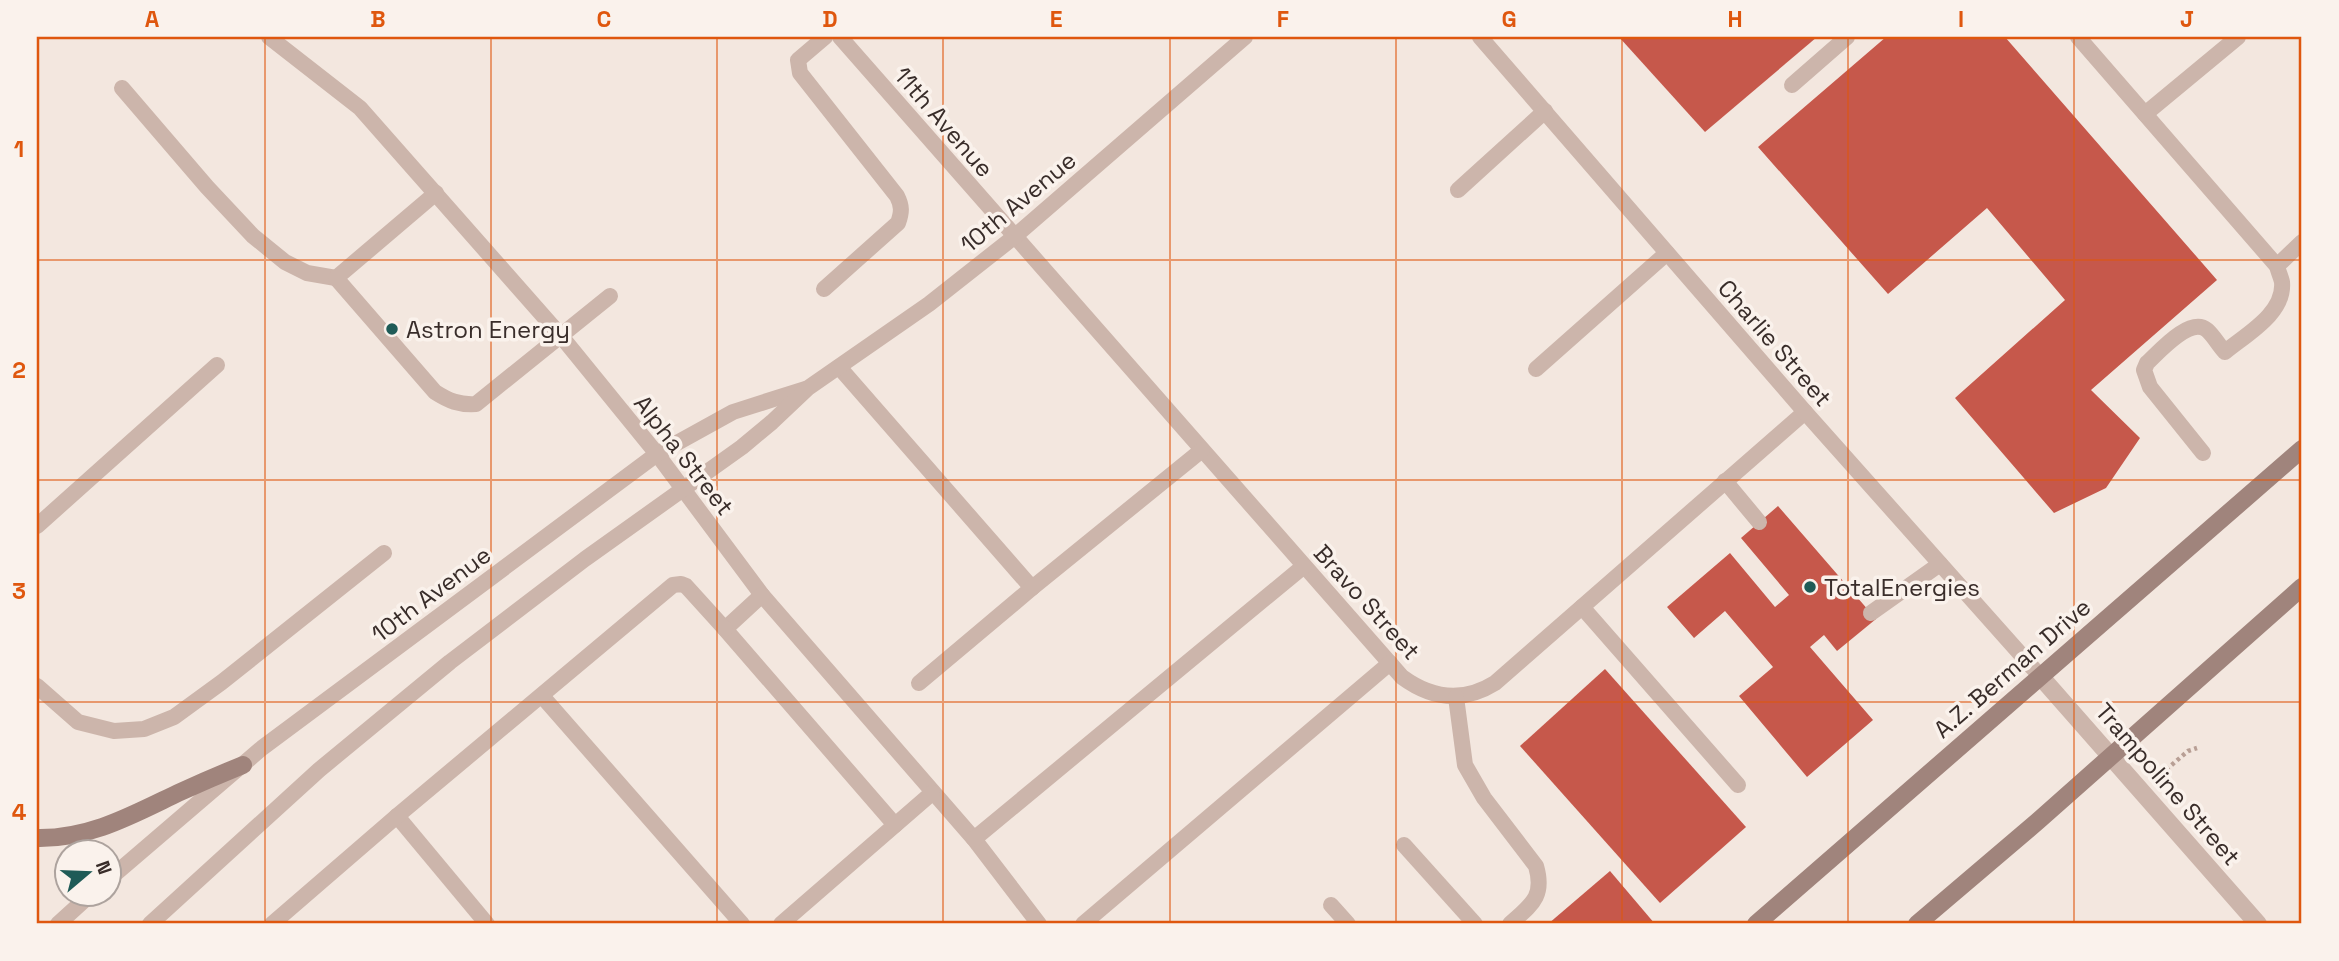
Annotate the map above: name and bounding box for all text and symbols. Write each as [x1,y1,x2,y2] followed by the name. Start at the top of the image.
[145,4,160,34] text: A
[370,4,386,34] text: B
[597,4,611,34] text: C
[822,4,838,34] text: D
[1050,4,1062,34] text: E
[1277,4,1289,34] text: F
[1501,4,1517,34] text: G
[1727,4,1743,34] text: H
[1958,4,1964,34] text: I
[2180,4,2194,34] text: J
[888,60,1000,184] street label: 11th Avenue
[14,134,24,164] text: 1
[954,145,1082,259] street label: 10th Avenue
[1711,273,1839,413] street label: Charlie Street
[406,314,570,345] place label: Astron Energy
[384,321,400,337] marker: Astron Energy
[12,355,26,385] text: 2
[627,389,741,521] street label: Alpha Street
[1307,538,1427,666] street label: Bravo Street
[365,539,497,649] street label: 10th Avenue
[1824,572,1980,603] place label: TotalEnergies
[12,576,26,606] text: 3
[1802,579,1818,595] marker: TotalEnergies
[1927,591,2097,745] street label: A.Z. Berman Drive
[2089,696,2247,872] street label: Trampoline Street
[12,797,27,827] text: 4
[52,838,122,908] north arrow
[90,858,117,878] text: N

